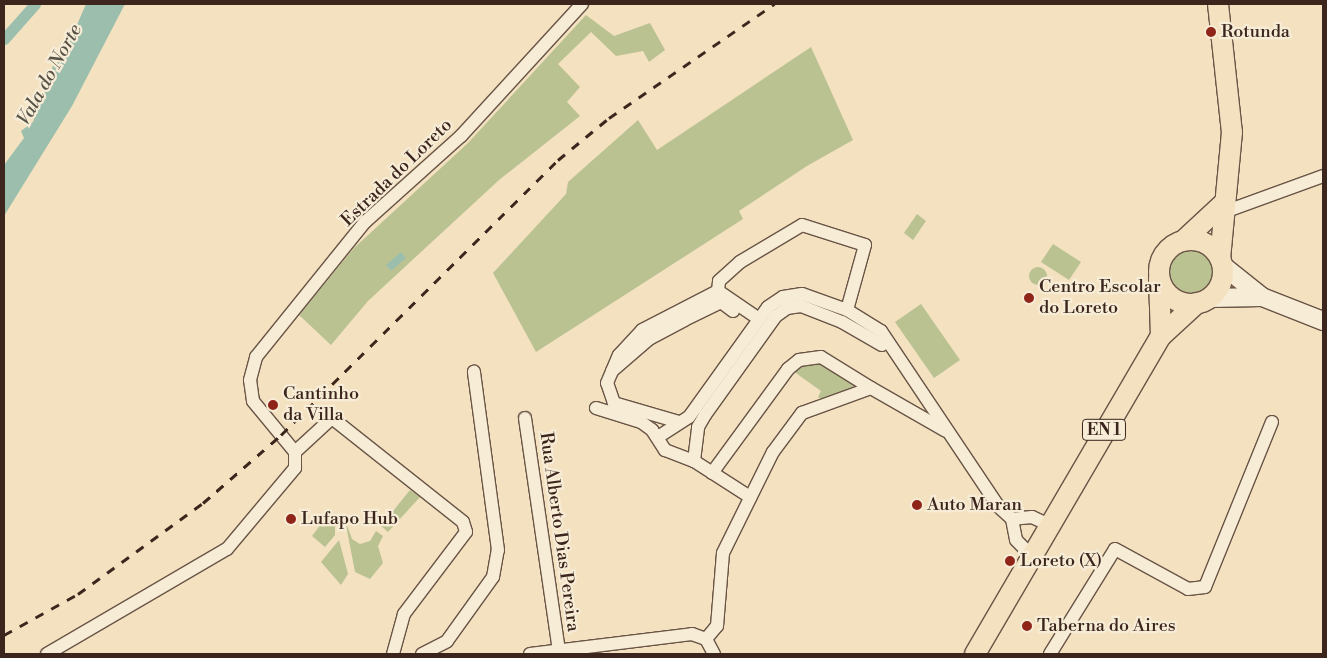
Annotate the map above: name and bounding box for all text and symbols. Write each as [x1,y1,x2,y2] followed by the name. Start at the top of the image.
[13,20,87,130] water label: Vala do Norte
[1221,21,1290,43] place label: Rotunda
[1205,26,1217,38] marker: Rotunda
[337,115,457,231] street label: Estrada do Loreto
[1039,277,1161,320] place label: Centro Escolar do Loreto
[1023,292,1035,304] marker: Centro Escolar do Loreto
[283,384,359,426] place label: Cantinho da Villa
[267,399,279,411] marker: Cantinho da Villa
[1082,416,1126,444] road number: EN 1
[534,431,584,633] street label: Rua Alberto Dias Pereira
[927,494,1022,516] place label: Auto Maran
[911,499,923,511] marker: Auto Maran
[301,508,398,530] place label: Lufapo Hub
[285,513,297,525] marker: Lufapo Hub
[1020,550,1102,572] place label: Loreto (X)
[1004,555,1016,567] marker: Loreto (X)
[1037,615,1176,637] place label: Taberna do Aires
[1021,620,1033,632] marker: Taberna do Aires

